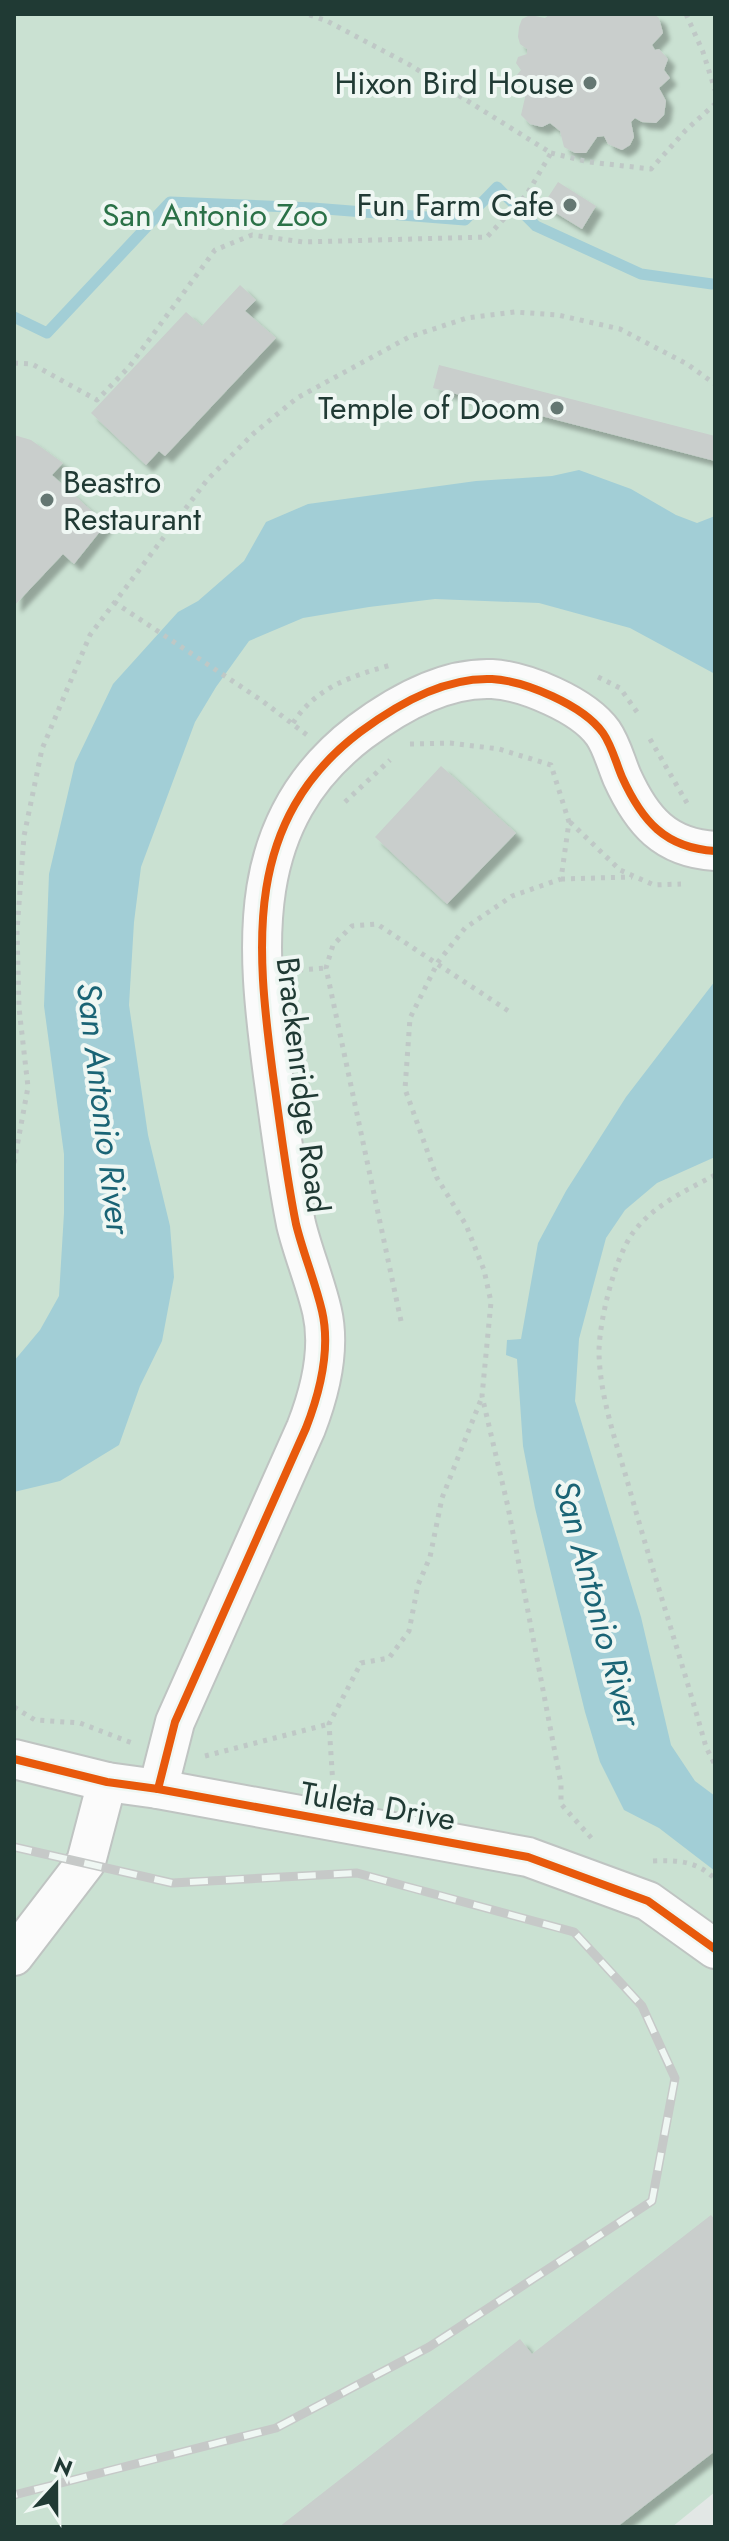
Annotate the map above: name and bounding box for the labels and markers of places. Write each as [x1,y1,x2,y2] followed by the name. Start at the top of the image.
[334,60,574,106] place label: Hixon Bird House
[581,74,599,92] marker: Hixon Bird House
[357,182,554,228] place label: Fun Farm Cafe
[561,196,579,214] marker: Fun Farm Cafe
[318,385,541,431] place label: Temple of Doom
[548,399,566,417] marker: Temple of Doom
[63,459,201,542] place label: Beastro Restaurant
[38,491,56,509] marker: Beastro Restaurant

